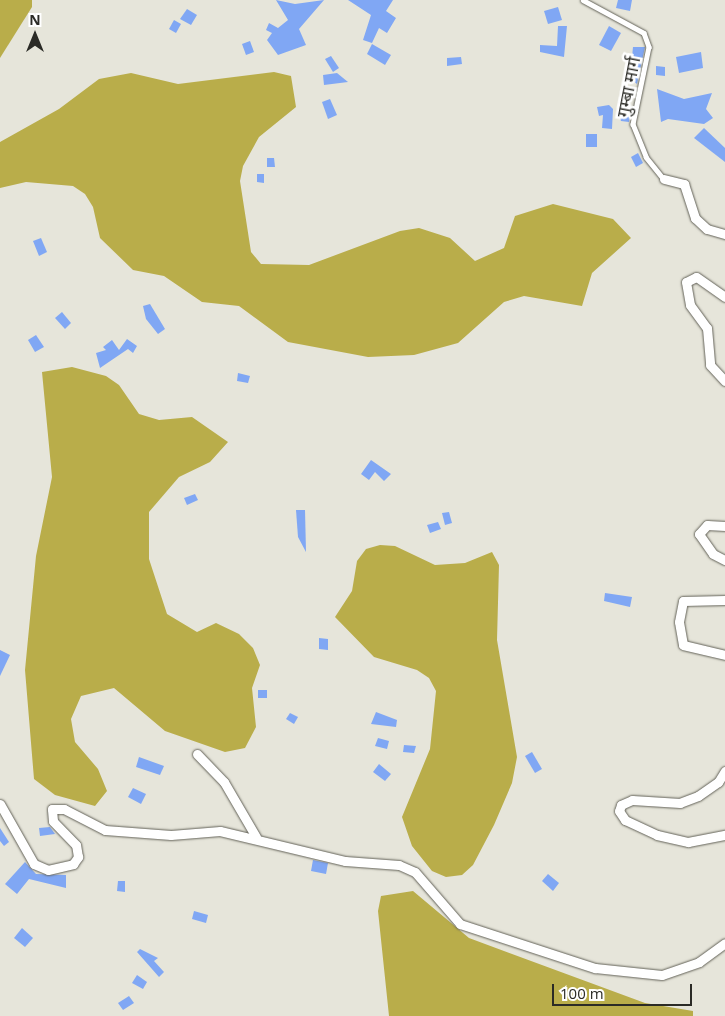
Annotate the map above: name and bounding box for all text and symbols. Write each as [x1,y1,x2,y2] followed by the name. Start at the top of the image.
[10,10,60,60] north arrow
[29,10,41,29] text: N
[612,55,644,119] street label: गुम्बा मार्ग
[555,974,695,1006] scale bar
[560,983,604,1003] text: 100 m

